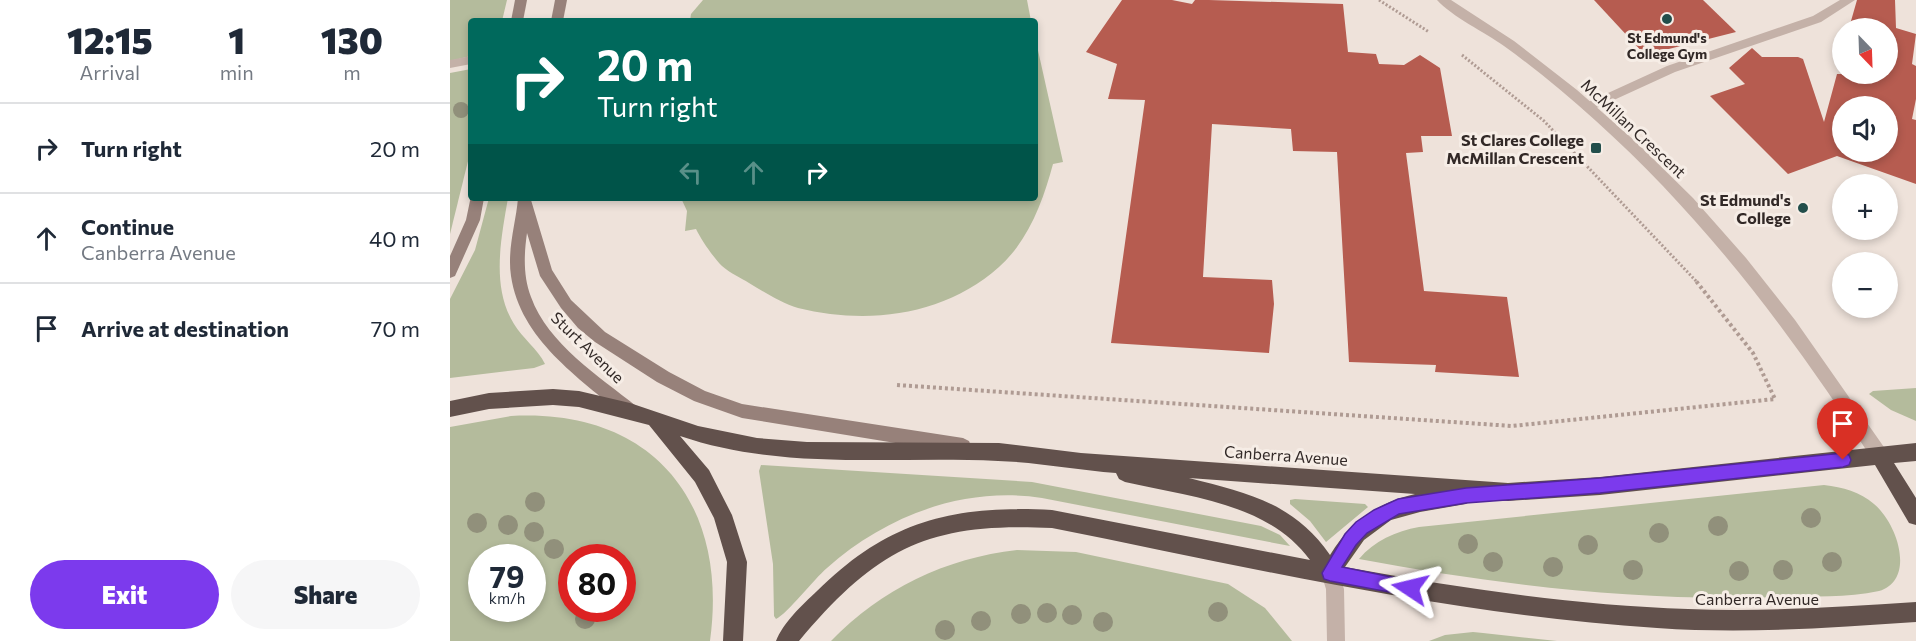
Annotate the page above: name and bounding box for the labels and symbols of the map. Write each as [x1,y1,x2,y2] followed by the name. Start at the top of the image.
[1660,12,1674,26] marker: St Edmund's College Gym
[1832,18,1898,84] north arrow
[1627,29,1707,62] place label: St Edmund's College Gym
[1578,75,1691,182] street label: McMillan Crescent
[1446,130,1584,167] place label: St Clares College McMillan Crescent
[1589,141,1603,155] marker: St Clares College McMillan Crescent
[1700,190,1791,227] place label: St Edmund's College
[1796,201,1810,215] marker: St Edmund's College
[548,307,628,387] street label: Sturt Avenue
[1817,398,1868,460] pin
[1224,441,1348,469] street label: Canberra Avenue
[558,544,636,622] speed limit sign: 80
[1378,556,1442,620] position arrow
[1695,589,1819,608] street label: Canberra Avenue

